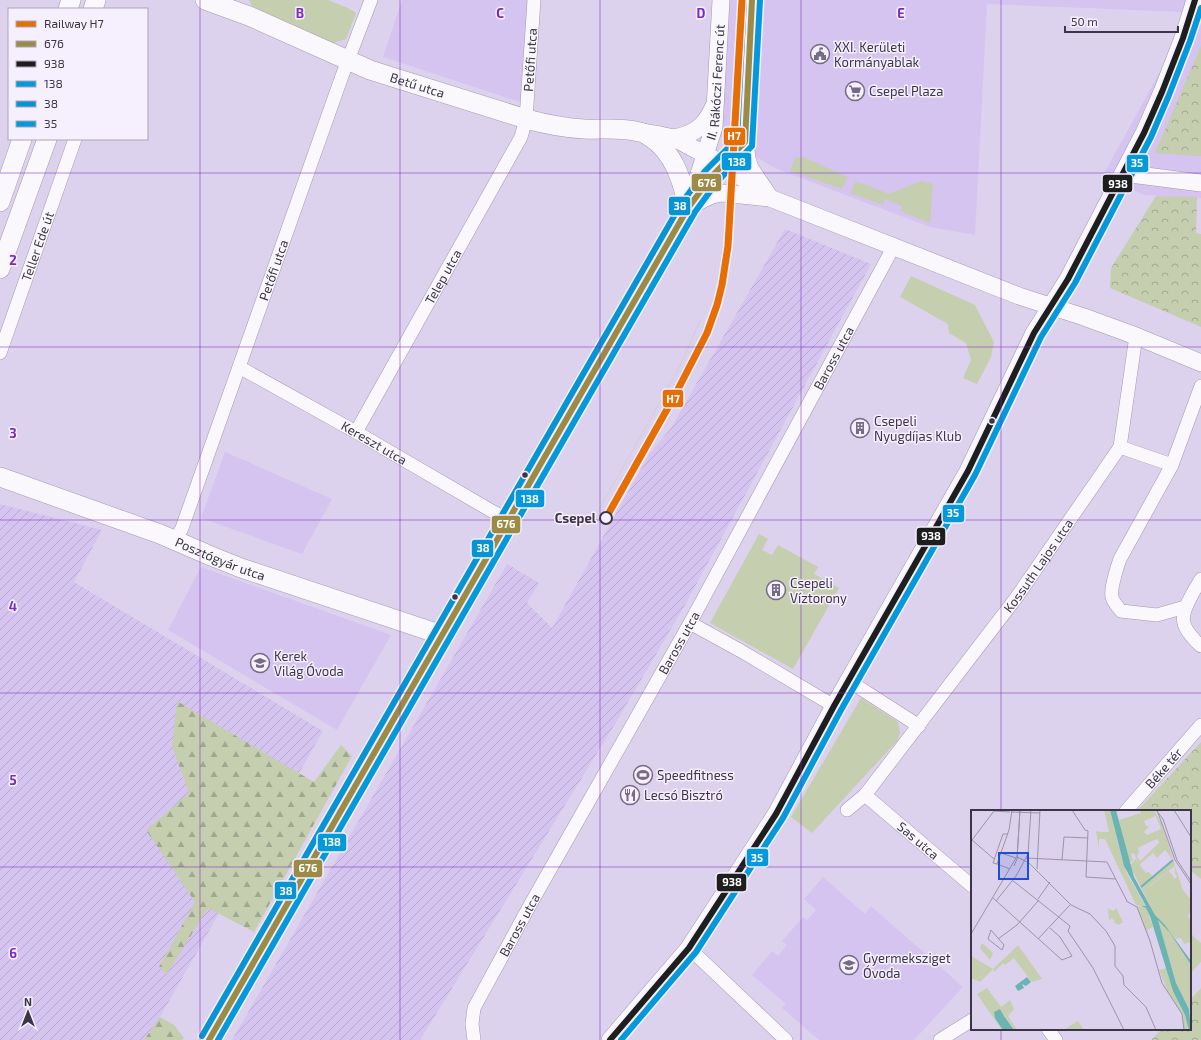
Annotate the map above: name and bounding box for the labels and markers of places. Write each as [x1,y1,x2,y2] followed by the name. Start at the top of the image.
[834,39,920,70] place label: XXI. Kerületi Kormányablak
[809,43,831,65] public building icon: XXI. Kerületi Kormányablak
[844,80,866,102] supermarket icon: Csepel Plaza
[869,83,943,99] place label: Csepel Plaza
[874,413,962,444] place label: Csepeli Nyugdíjas Klub
[987,416,997,426] unlabelled marker
[849,417,871,439] building icon: Csepeli Nyugdíjas Klub
[520,470,530,480] unlabelled marker
[555,510,597,526] place label: Csepel
[599,511,613,525] marker: Csepel
[790,575,847,606] place label: Csepeli Víztorony
[765,579,787,601] building icon: Csepeli Víztorony
[450,592,460,602] unlabelled marker
[274,648,344,679] place label: Kerek Világ Óvoda
[249,652,271,674] school or university icon: Kerek Világ Óvoda
[632,764,654,786] sports icon: Speedfitness
[657,767,734,783] place label: Speedfitness
[619,784,641,806] restaurant icon: Lecsó Bisztró
[644,787,723,803] place label: Lecsó Bisztró
[863,950,951,981] place label: Gyermeksziget Óvoda
[838,954,860,976] school or university icon: Gyermeksziget Óvoda

